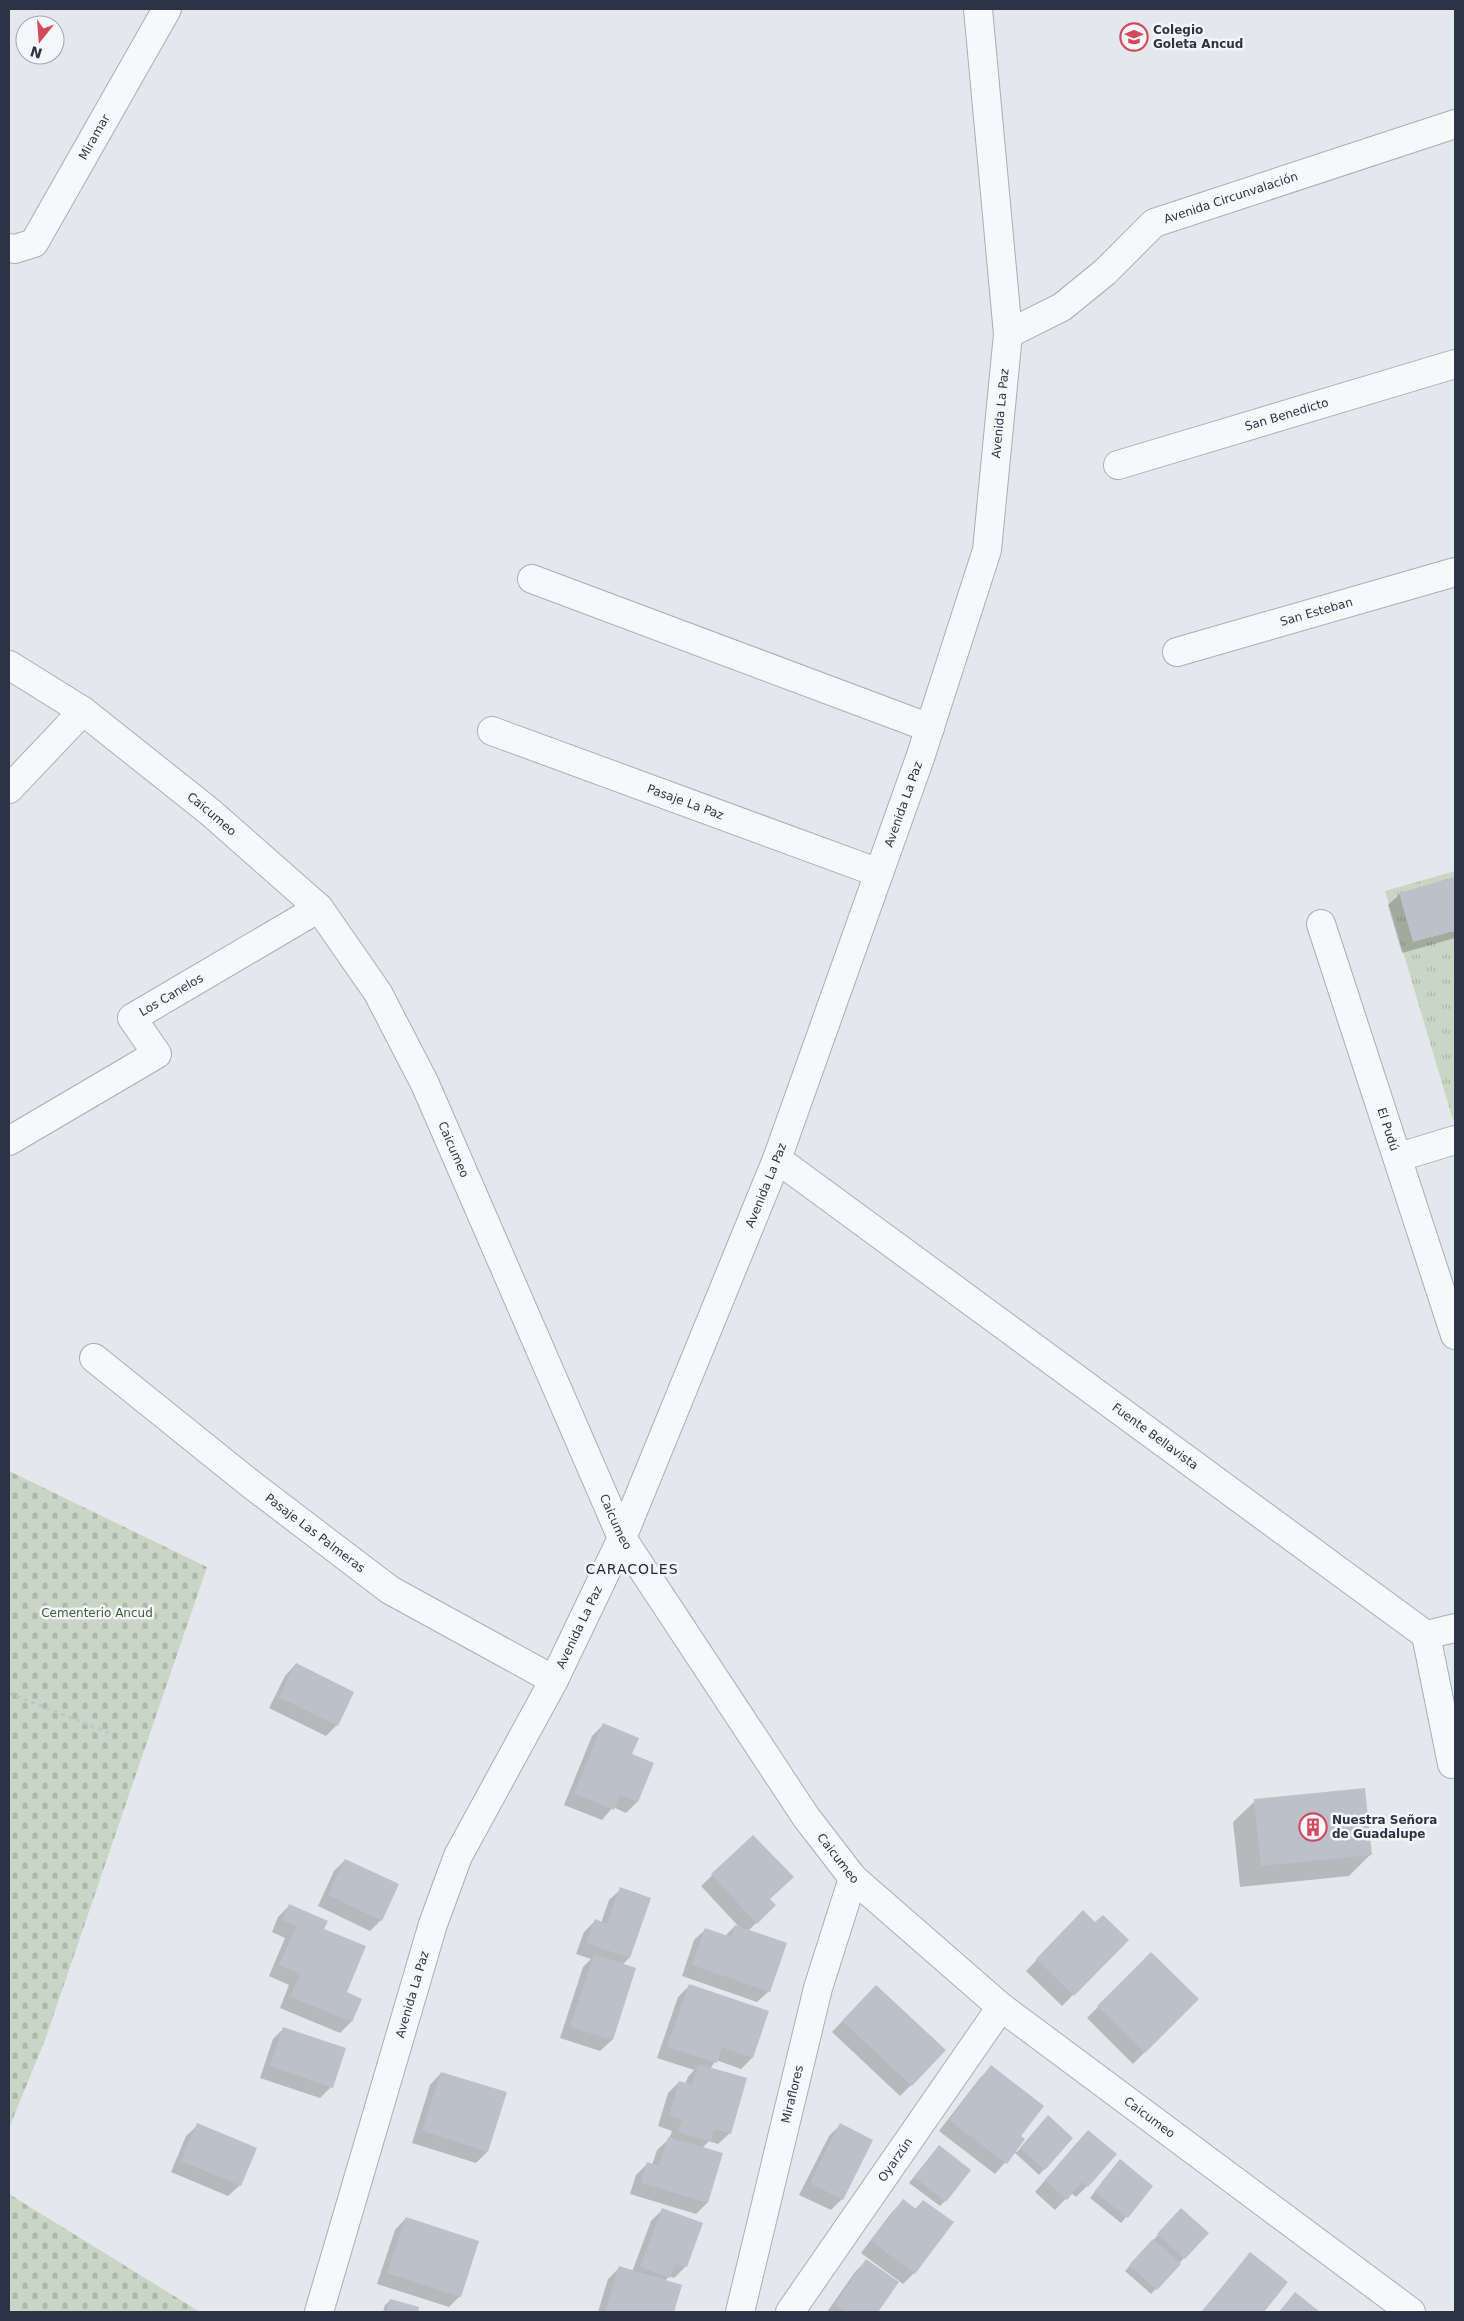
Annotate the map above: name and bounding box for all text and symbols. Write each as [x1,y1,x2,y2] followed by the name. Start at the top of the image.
[15,15,65,65] north arrow
[1119,22,1149,52] school or university icon: Colegio Goleta Ancud
[1153,23,1243,51] place label: Colegio Goleta Ancud
[28,43,44,62] text: N
[76,112,113,162] street label: Miramar
[1162,169,1300,226] street label: Avenida Circunvalación
[989,368,1012,459] street label: Avenida La Paz
[1243,395,1330,434] street label: San Benedicto
[1278,595,1354,629] street label: San Esteban
[882,760,925,849] street label: Avenida La Paz
[645,782,726,822] street label: Pasaje La Paz
[184,790,239,839] street label: Caicumeo
[137,971,206,1019] street label: Los Canelos
[1374,1106,1402,1153] street label: El Pudú
[435,1119,472,1180] street label: Caicumeo
[743,1141,789,1230] street label: Avenida La Paz
[1109,1400,1201,1473] street label: Fuente Bellavista
[263,1491,368,1575] street label: Pasaje Las Palmeras
[597,1492,635,1552] street label: Caicumeo
[585,1561,679,1577] district label: CARACOLES
[554,1583,605,1671] street label: Avenida La Paz
[41,1606,153,1620] park label: Cementerio Ancud
[1298,1812,1328,1842] building icon: Nuestra Señora de Guadalupe
[1332,1813,1437,1841] place label: Nuestra Señora de Guadalupe
[814,1831,862,1887] street label: Caicumeo
[393,1949,432,2040] street label: Avenida La Paz
[779,2064,806,2125] street label: Miraflores
[1121,2094,1178,2141] street label: Caicumeo
[875,2135,915,2185] street label: Oyarzún

